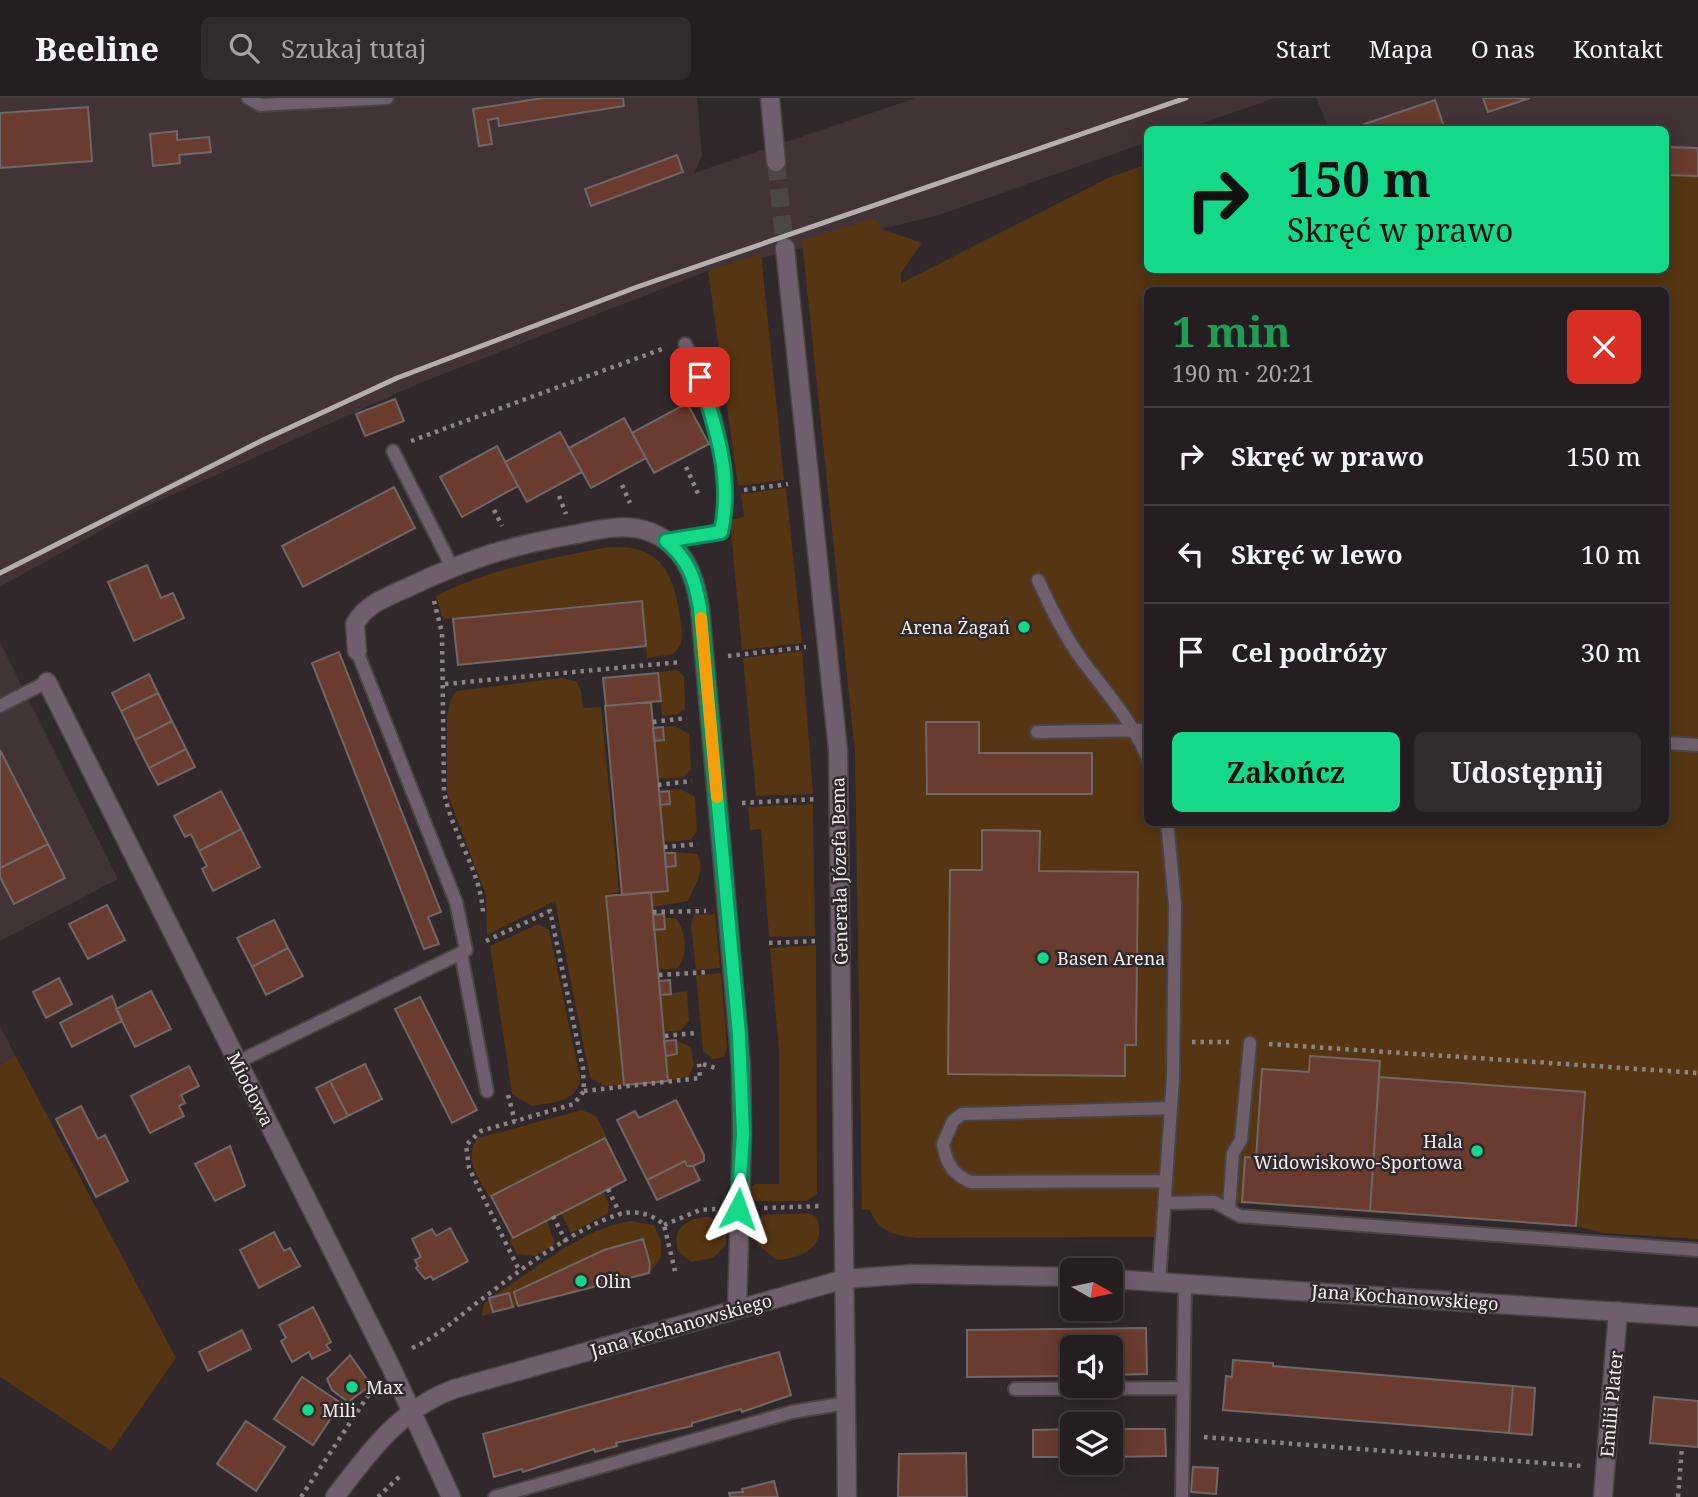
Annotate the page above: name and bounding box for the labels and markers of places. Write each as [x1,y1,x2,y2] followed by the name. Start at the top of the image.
[670,347,730,407] pin
[901,615,1010,639] place label: Arena Żagań
[1016,619,1032,635] marker: Arena Żagań
[1057,946,1166,970] place label: Basen Arena
[1035,950,1051,966] marker: Basen Arena
[1253,1129,1463,1174] place label: Hala Widowiskowo-Sportowa
[1469,1143,1485,1159] marker: Hala Widowiskowo-Sportowa
[595,1269,632,1293] place label: Olin
[573,1273,589,1289] marker: Olin
[366,1375,404,1399] place label: Max
[344,1379,360,1395] marker: Max
[322,1398,356,1422] place label: Mili
[300,1402,316,1418] marker: Mili

